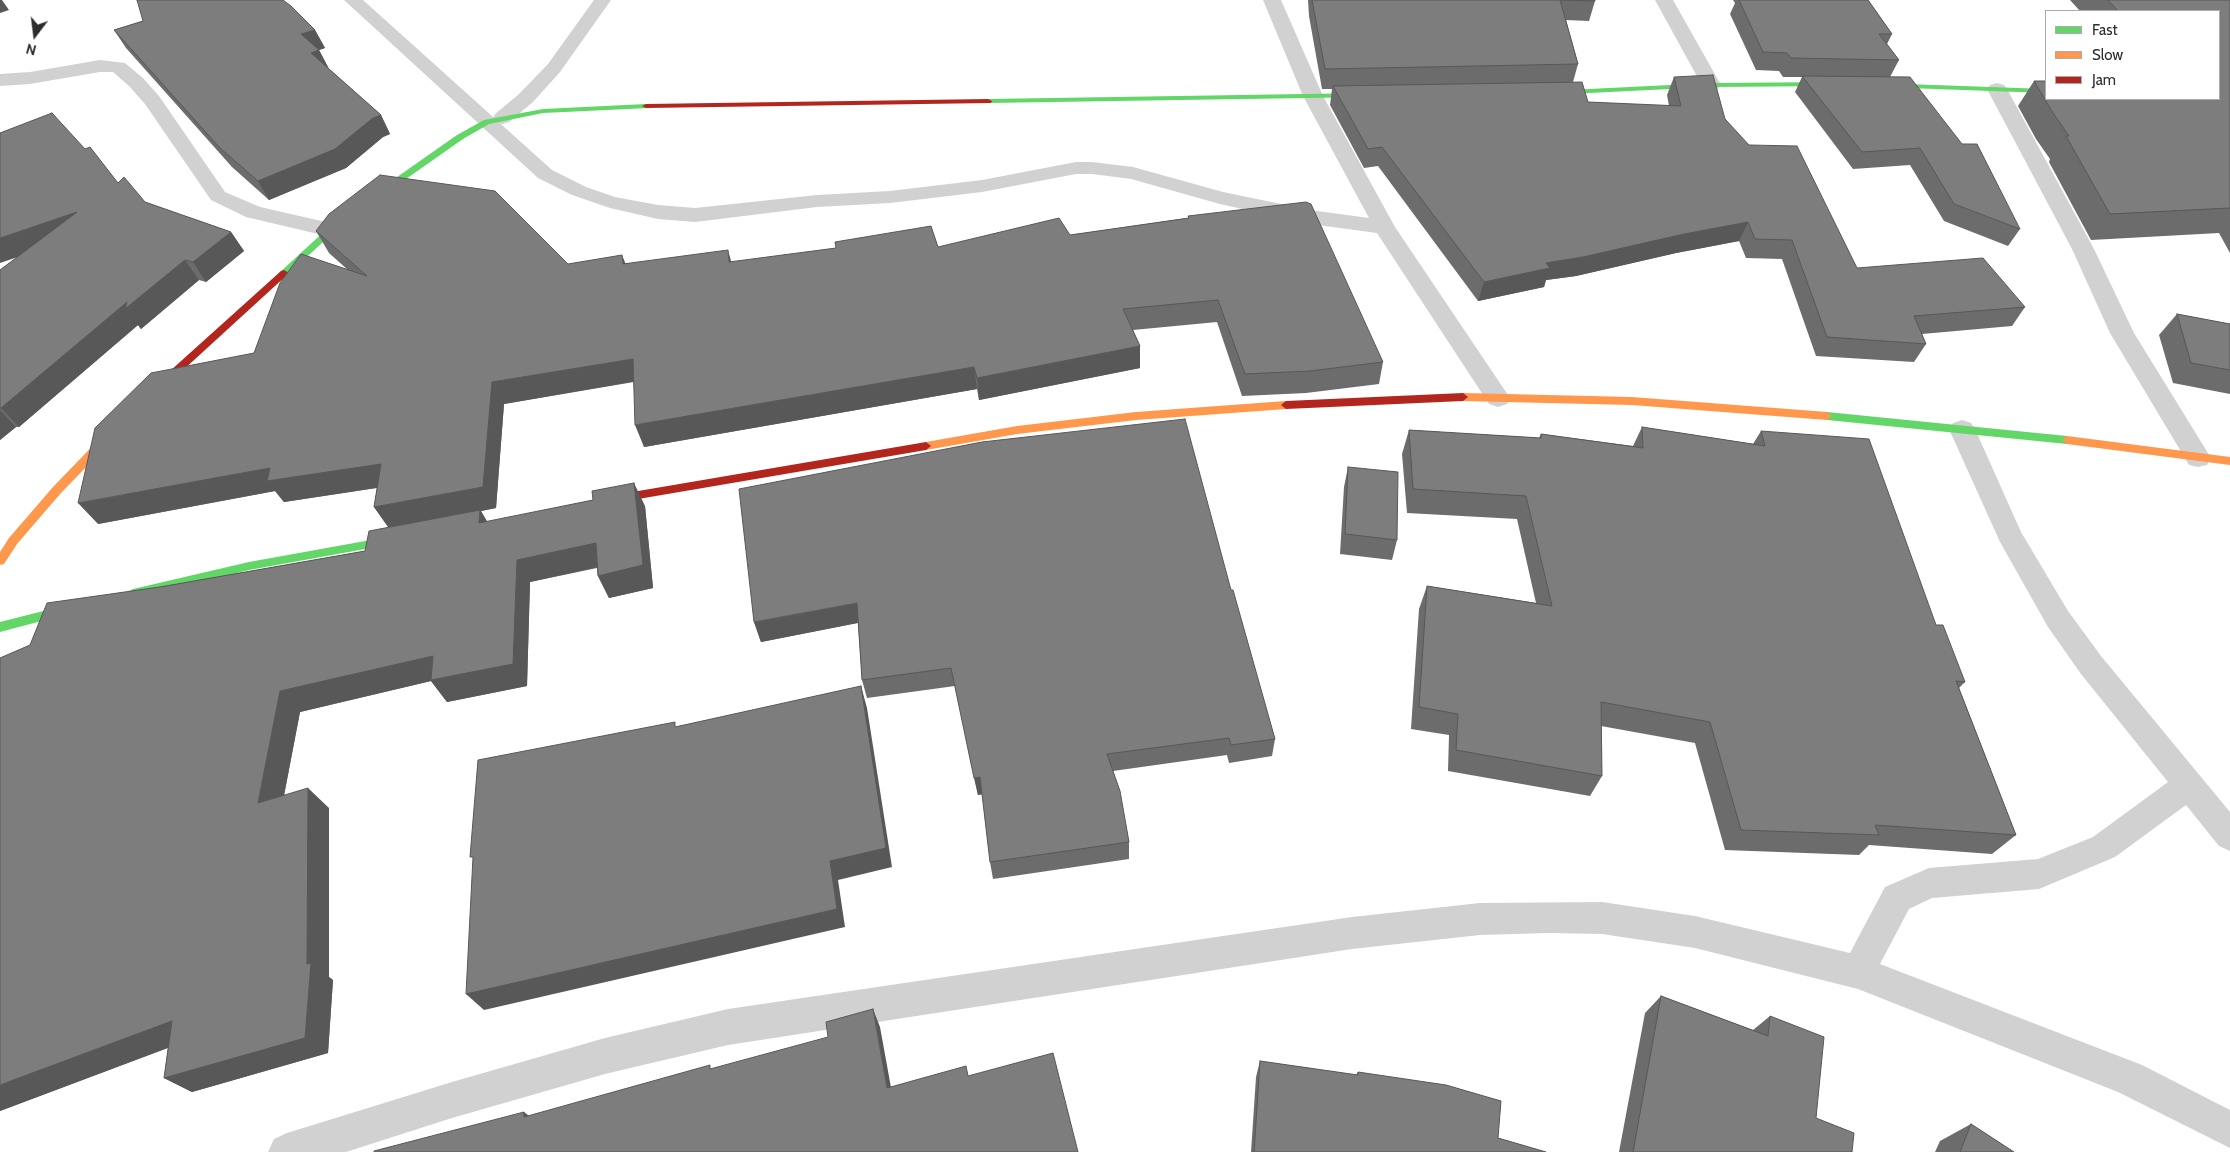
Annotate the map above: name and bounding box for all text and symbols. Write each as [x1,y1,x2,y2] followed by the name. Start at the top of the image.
[10,10,60,60] north arrow
[2045,10,2220,100] legend
[2092,21,2117,39] text: Fast
[24,40,38,59] text: N
[2092,46,2123,64] text: Slow
[2092,71,2116,89] text: Jam

